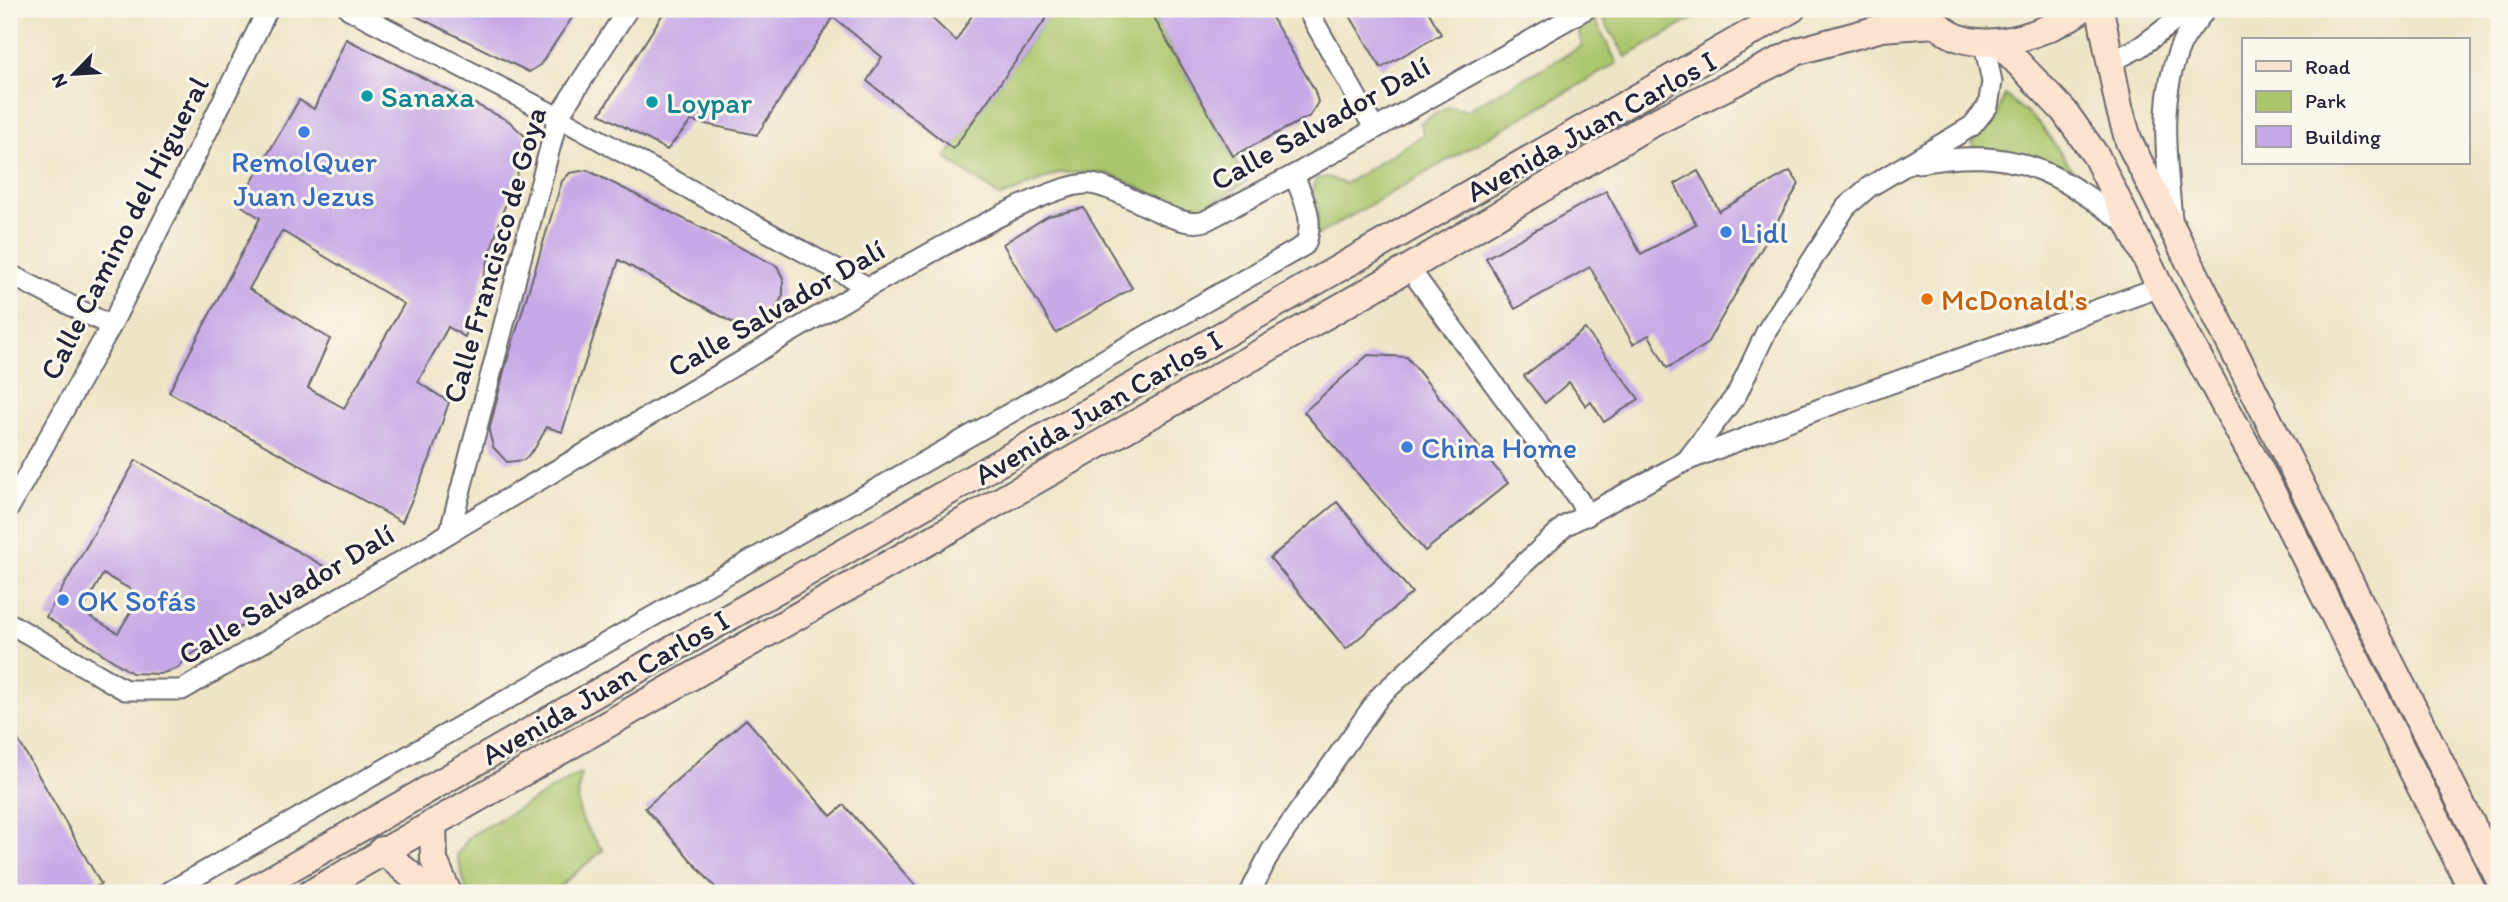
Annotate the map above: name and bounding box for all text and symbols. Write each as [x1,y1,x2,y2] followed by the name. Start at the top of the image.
[38,38,108,108] north arrow
[2242,38,2470,164] legend
[1460,42,1722,210] street label: Avenida Juan Carlos I
[1204,47,1436,199] street label: Calle Salvador Dalí
[2305,54,2351,79] text: Road
[31,70,217,386] street label: Calle Camino del Higueral
[46,70,72,92] text: N
[381,78,475,115] place label: Sanaxa
[666,84,752,121] place label: Loypar
[359,88,375,104] marker: Sanaxa
[2305,88,2347,113] text: Park
[644,94,660,110] marker: Loypar
[434,103,554,407] street label: Calle Francisco de Goya
[296,124,312,140] marker: RemolQuer Juan Jezus
[2305,124,2381,149] text: Building
[231,143,377,214] place label: RemolQuer Juan Jezus
[1740,214,1788,251] place label: Lidl
[1718,224,1734,240] marker: Lidl
[661,231,891,385] street label: Calle Salvador Dalí
[1941,281,2088,318] place label: McDonald's
[1919,291,1935,307] marker: McDonald's
[967,321,1229,493] street label: Avenida Juan Carlos I
[1421,429,1577,466] place label: China Home
[1399,439,1415,455] marker: China Home
[172,515,401,673] street label: Calle Salvador Dalí
[77,582,196,619] place label: OK Sofás
[55,592,71,608] marker: OK Sofás
[474,601,736,773] street label: Avenida Juan Carlos I

